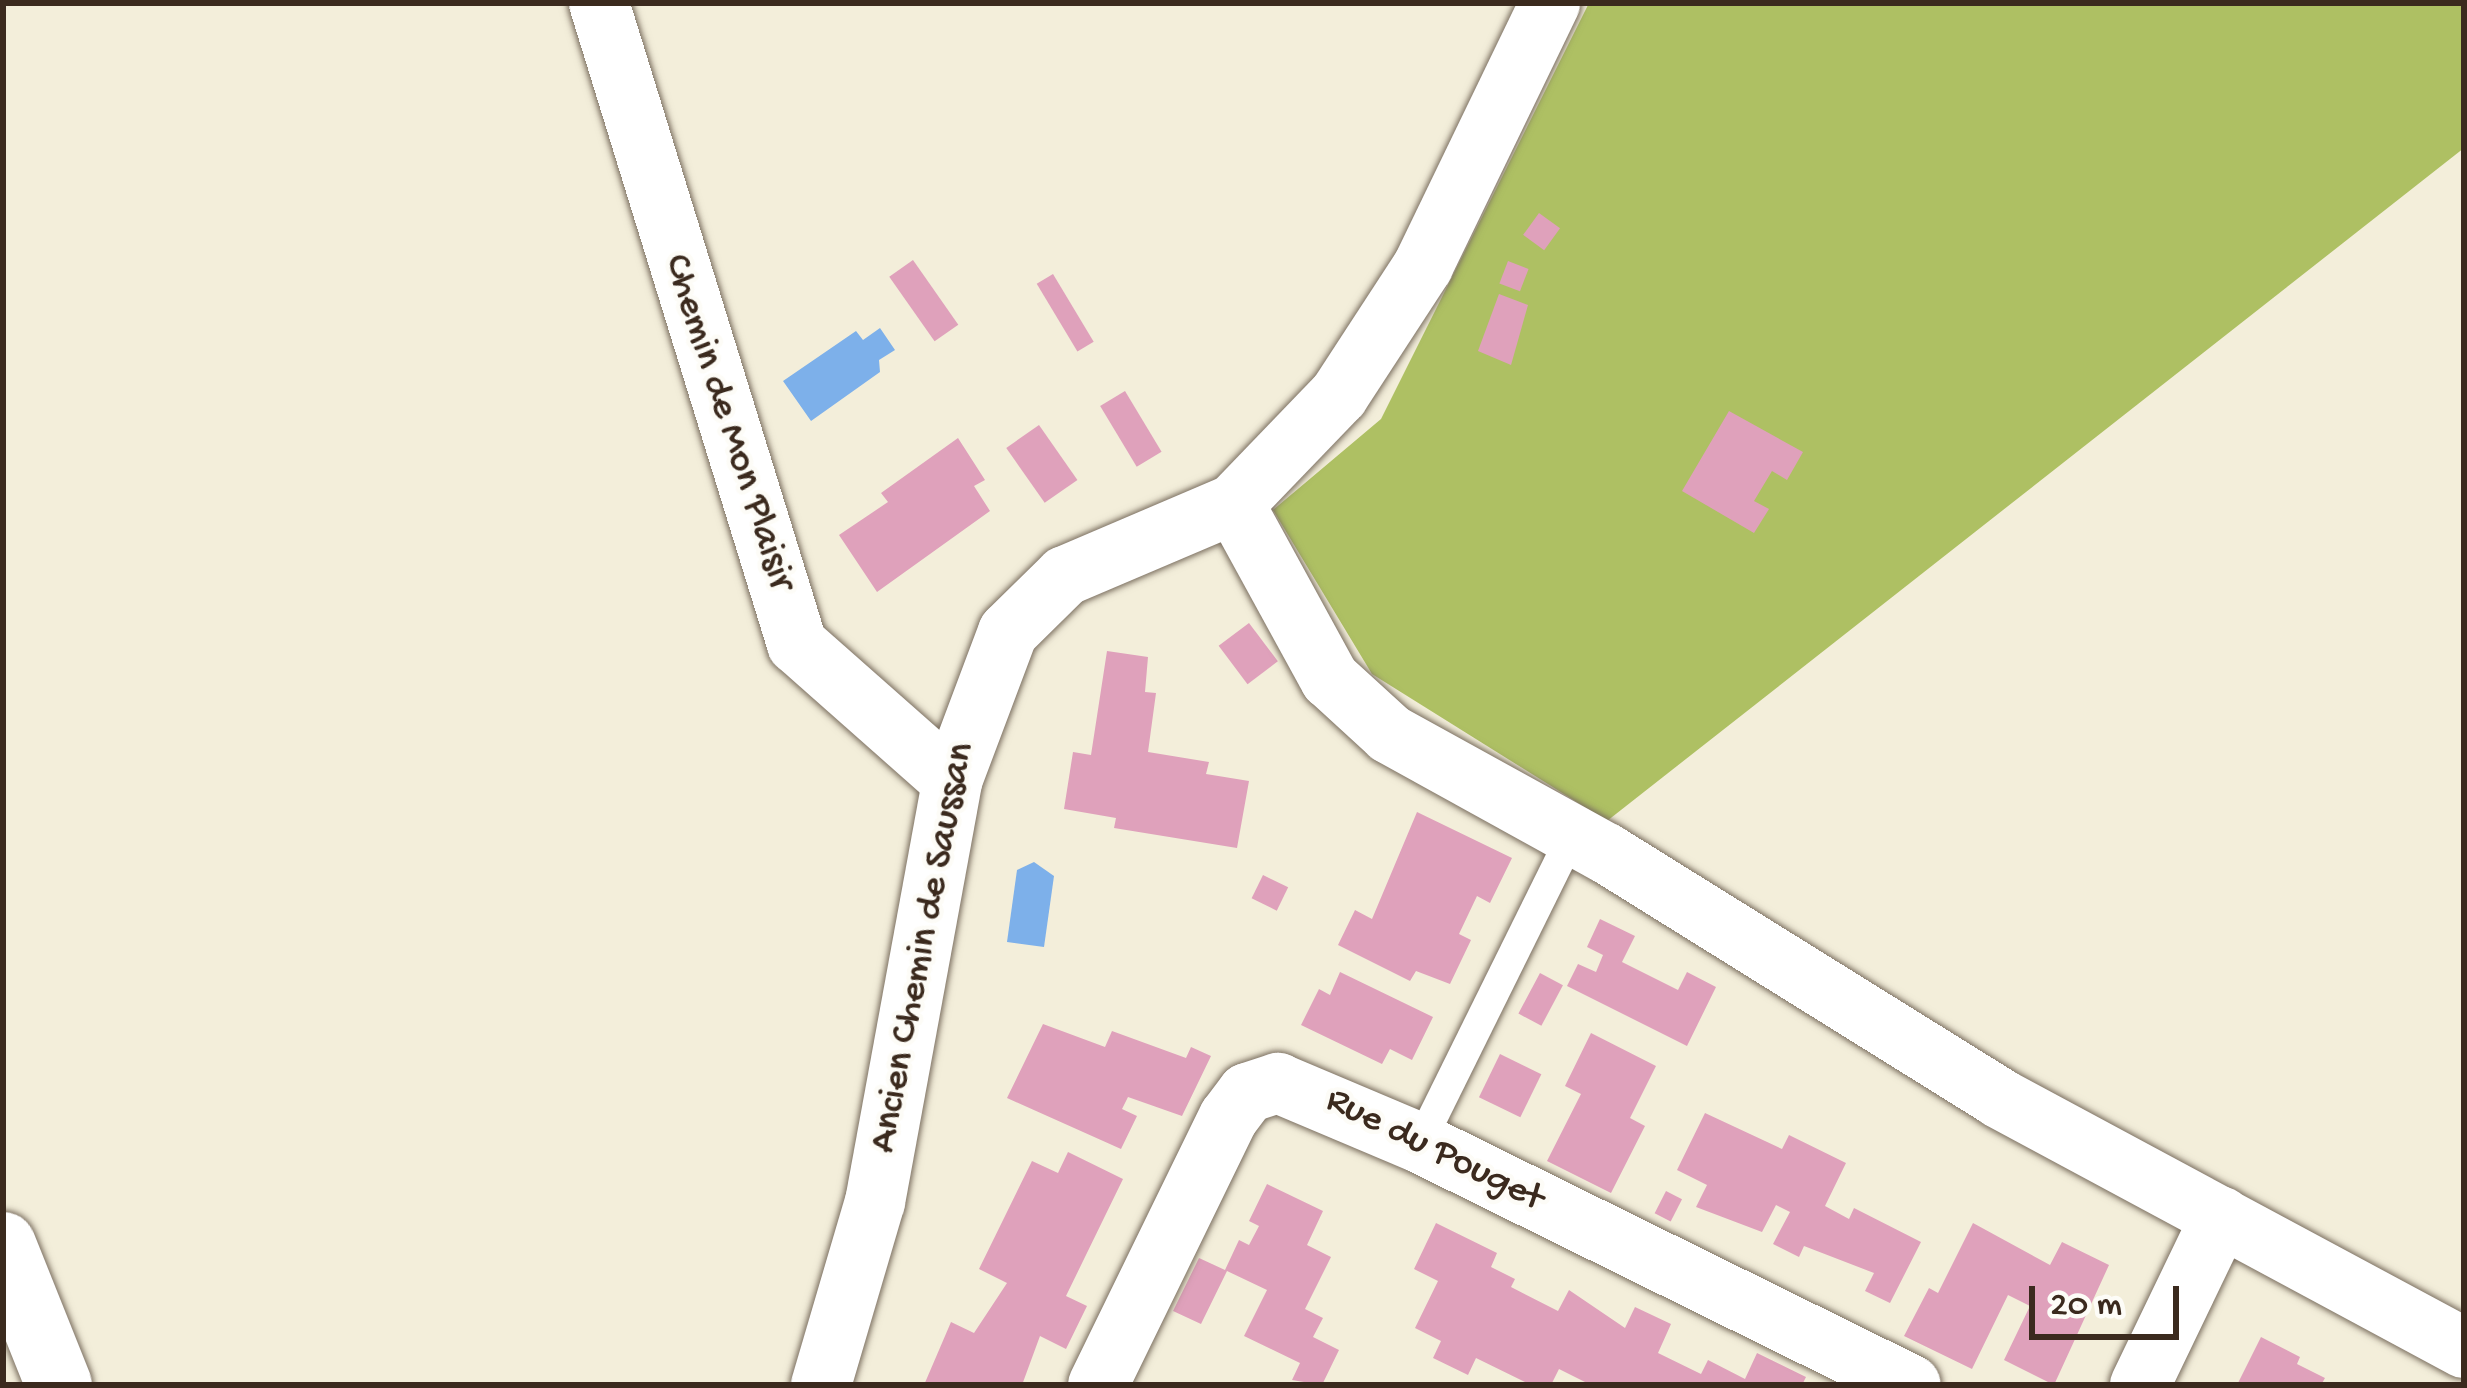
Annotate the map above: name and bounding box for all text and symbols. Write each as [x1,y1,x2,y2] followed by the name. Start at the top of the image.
[651,249,803,597] street label: Chemin de Mon Plaisir
[861,739,987,1157] street label: Ancien Chemin de Saussan
[1317,1078,1551,1224] street label: Rue du Pouget
[2035,1262,2185,1336] scale bar
[2050,1285,2122,1328] text: 20 m

